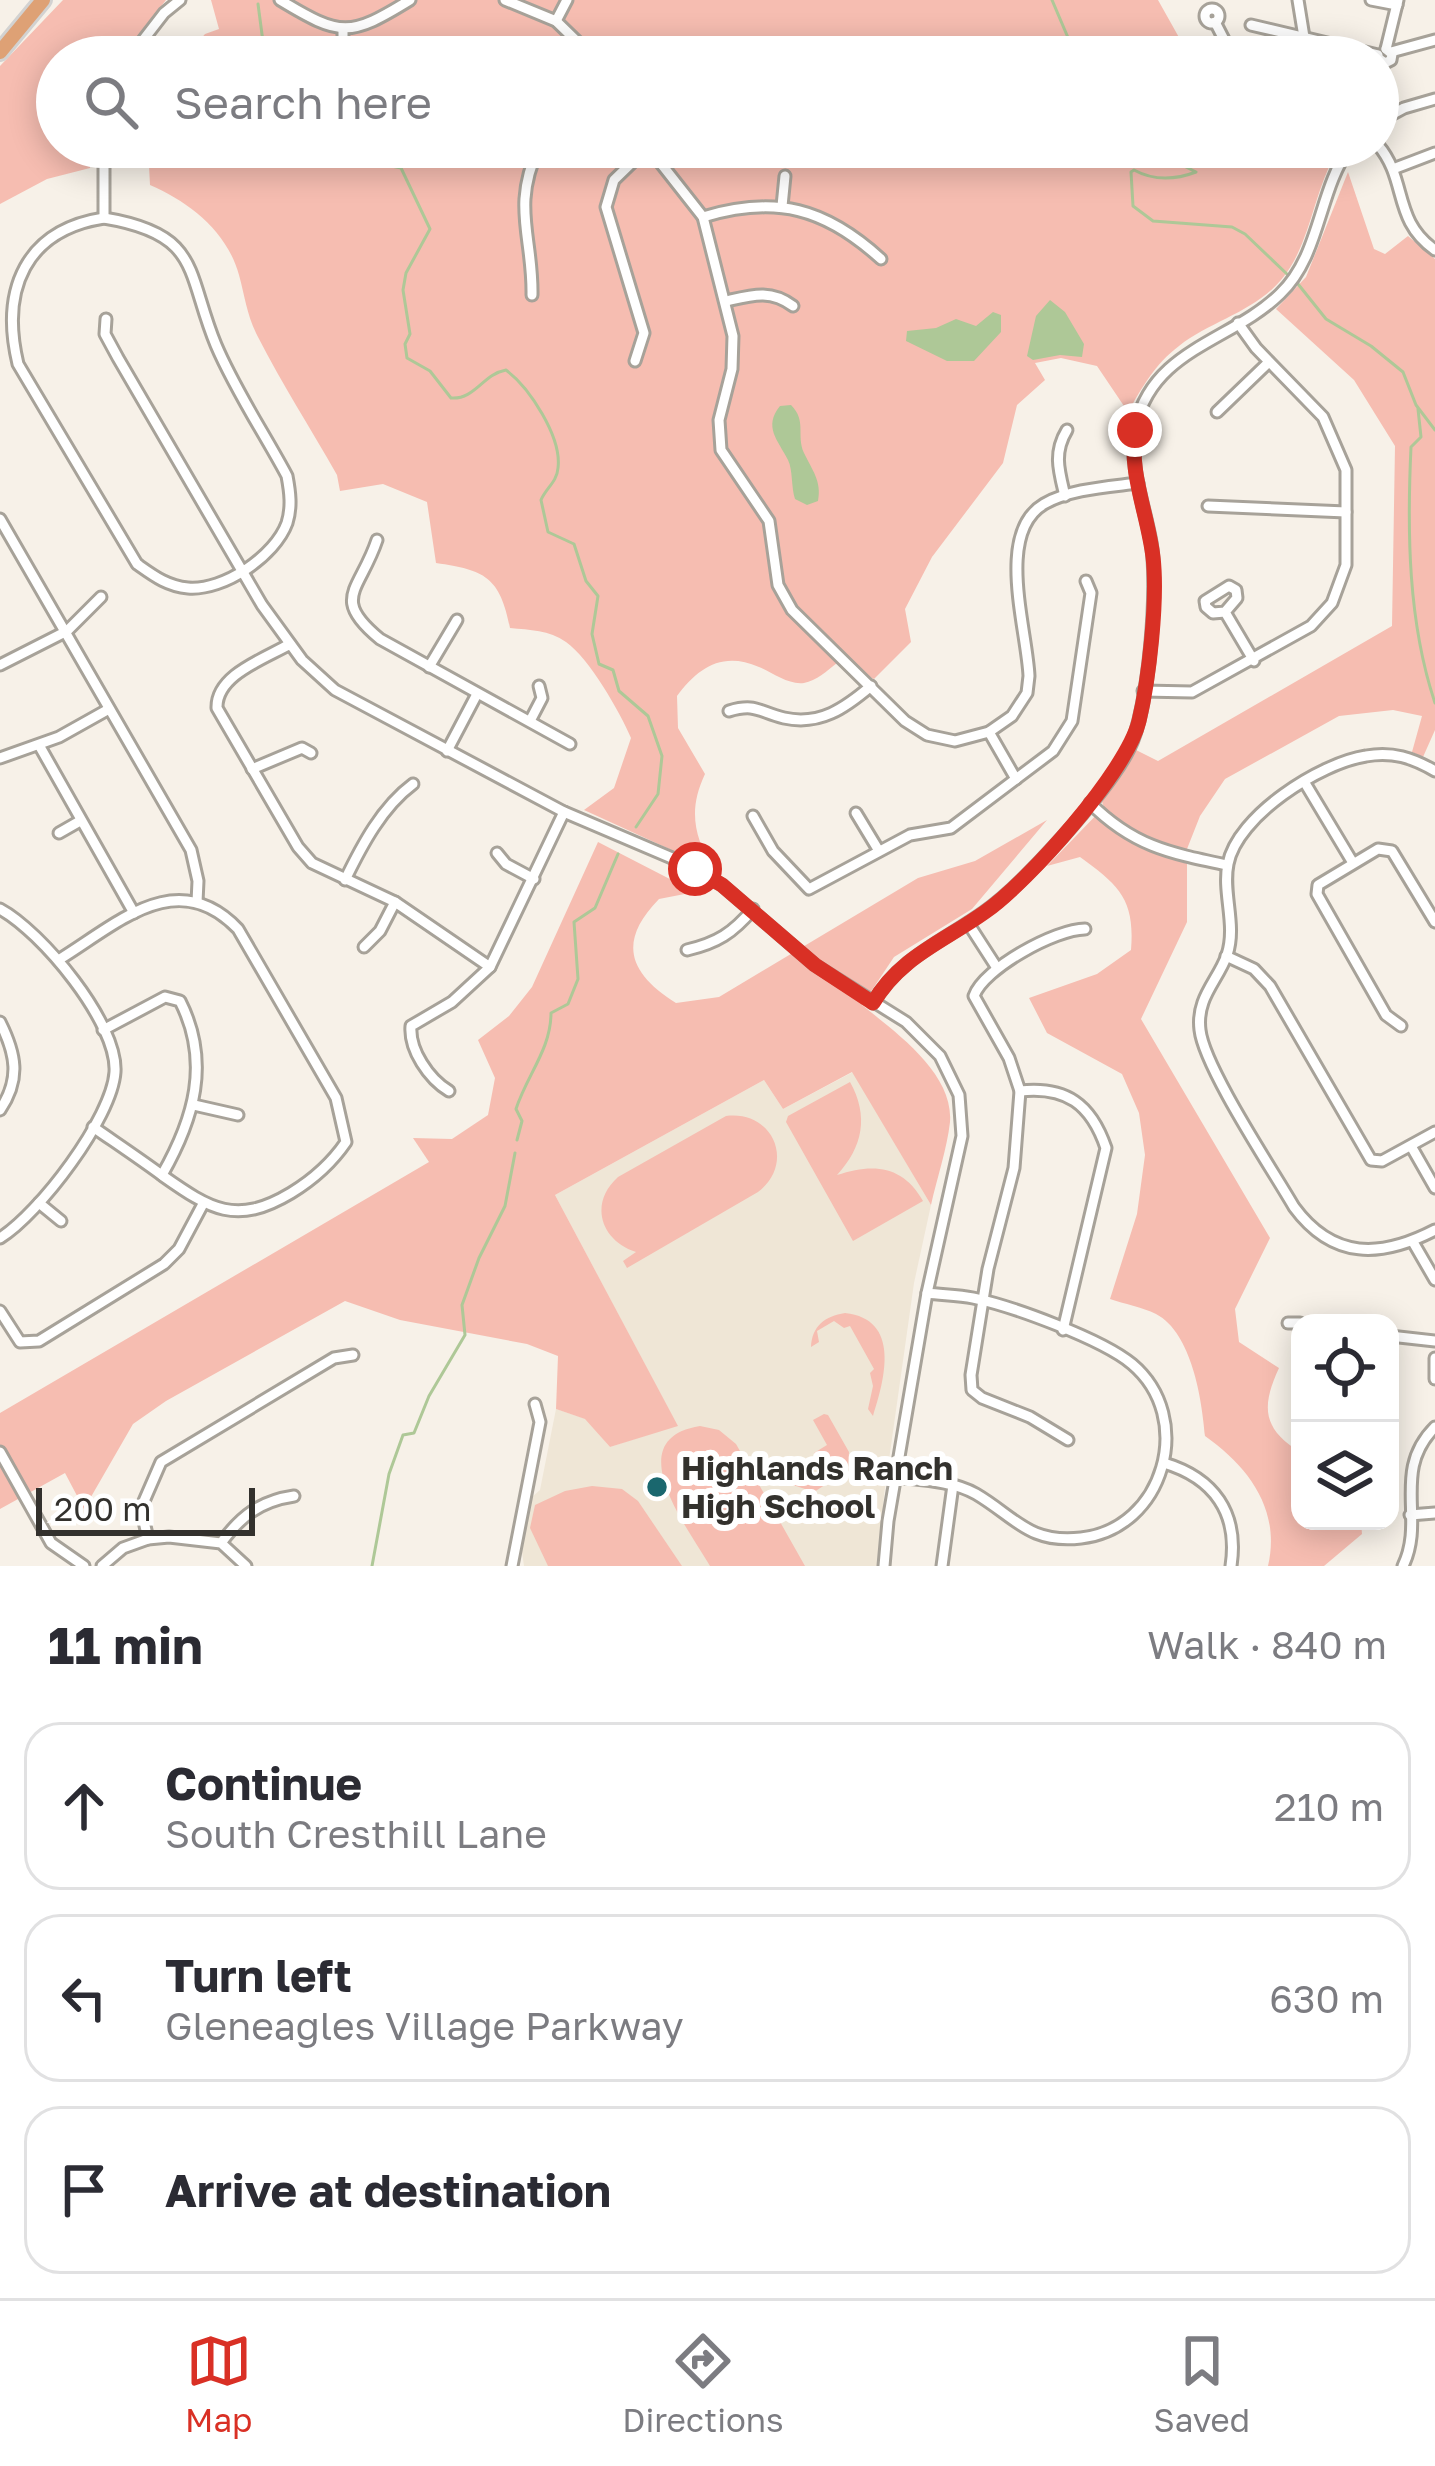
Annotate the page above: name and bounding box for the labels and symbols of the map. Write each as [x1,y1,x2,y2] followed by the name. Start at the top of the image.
[1108,403,1162,457] route end
[668,842,722,896] route start
[681,1448,953,1525] place label: Highlands Ranch High School
[644,1474,670,1500] marker: Highlands Ranch High School
[36,1482,255,1535] scale bar

